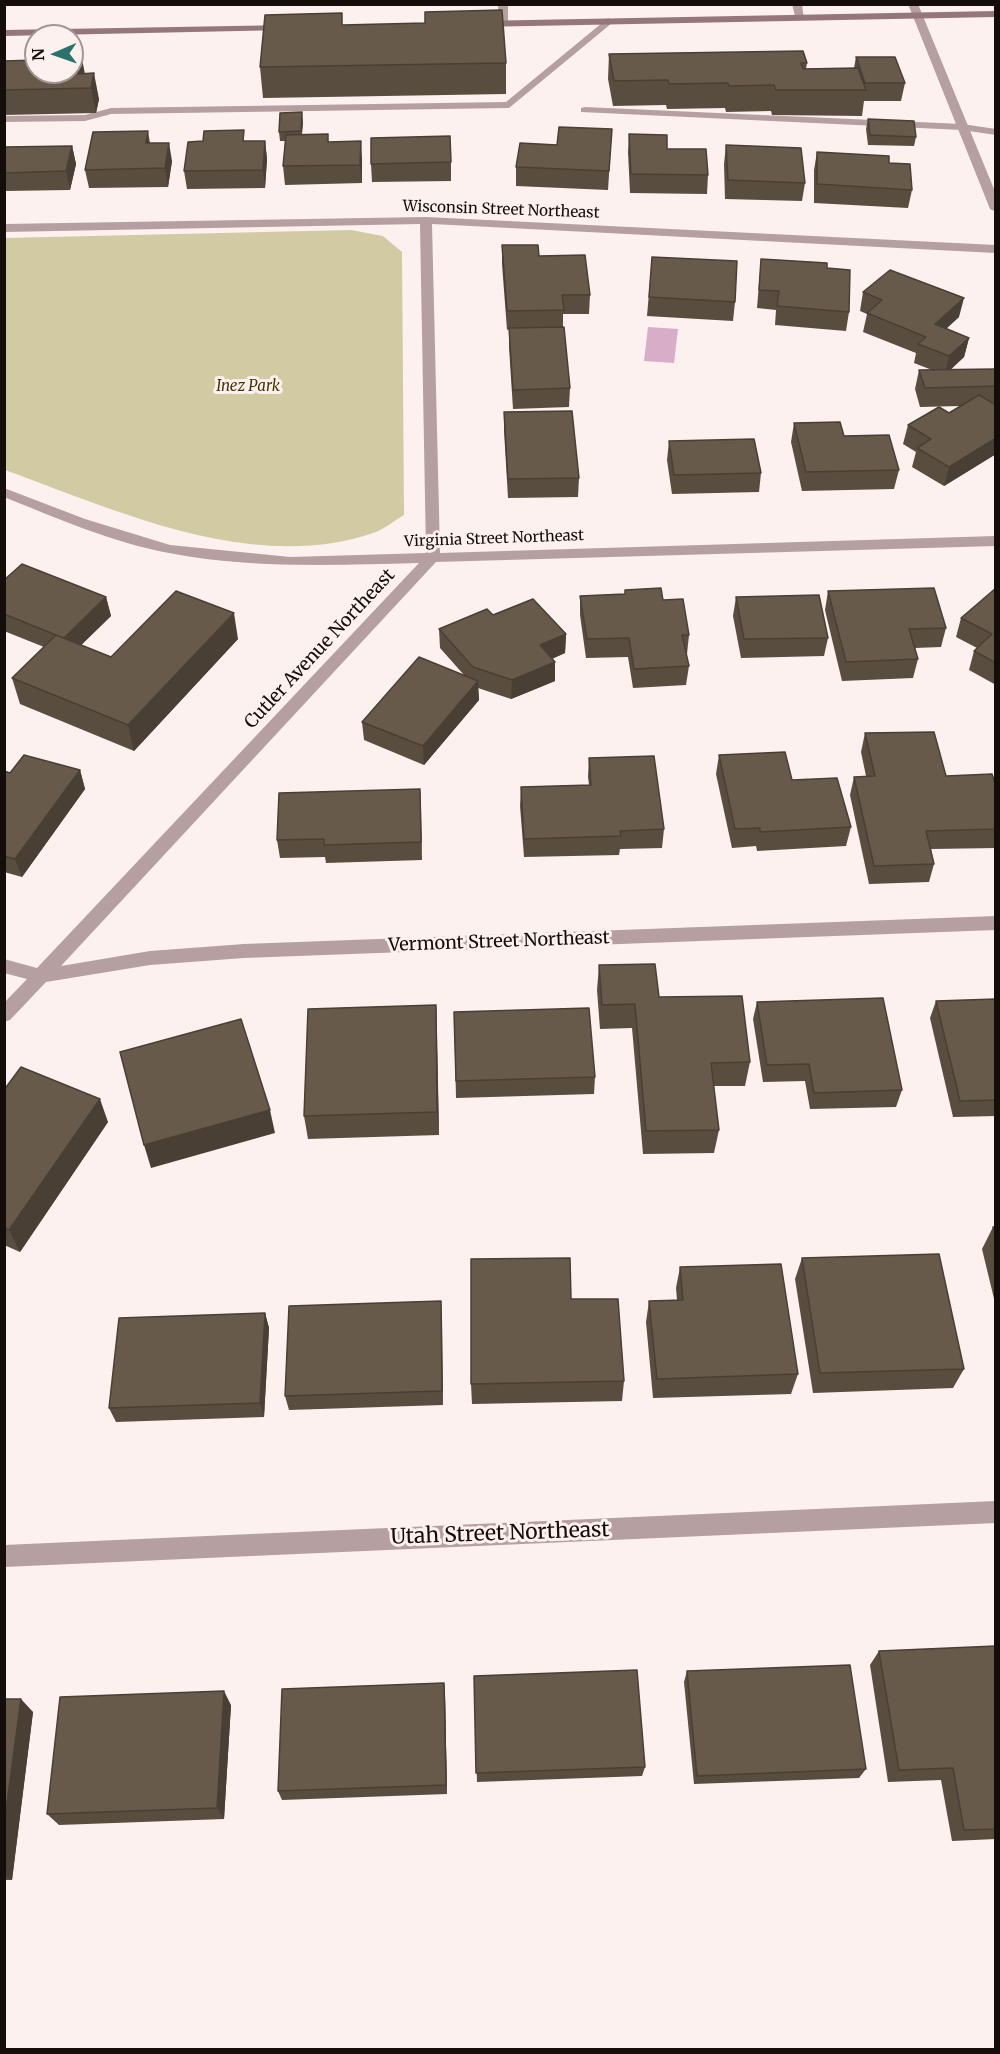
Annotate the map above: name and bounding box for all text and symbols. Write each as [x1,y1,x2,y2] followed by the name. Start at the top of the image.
[24,24,84,84] north arrow
[28,48,48,61] text: N
[402,198,600,222] street label: Wisconsin Street Northeast
[216,378,280,396] park label: Inez Park
[404,527,584,551] street label: Virginia Street Northeast
[240,565,400,733] street label: Cutler Avenue Northeast
[388,927,610,957] street label: Vermont Street Northeast
[390,1518,610,1550] street label: Utah Street Northeast

